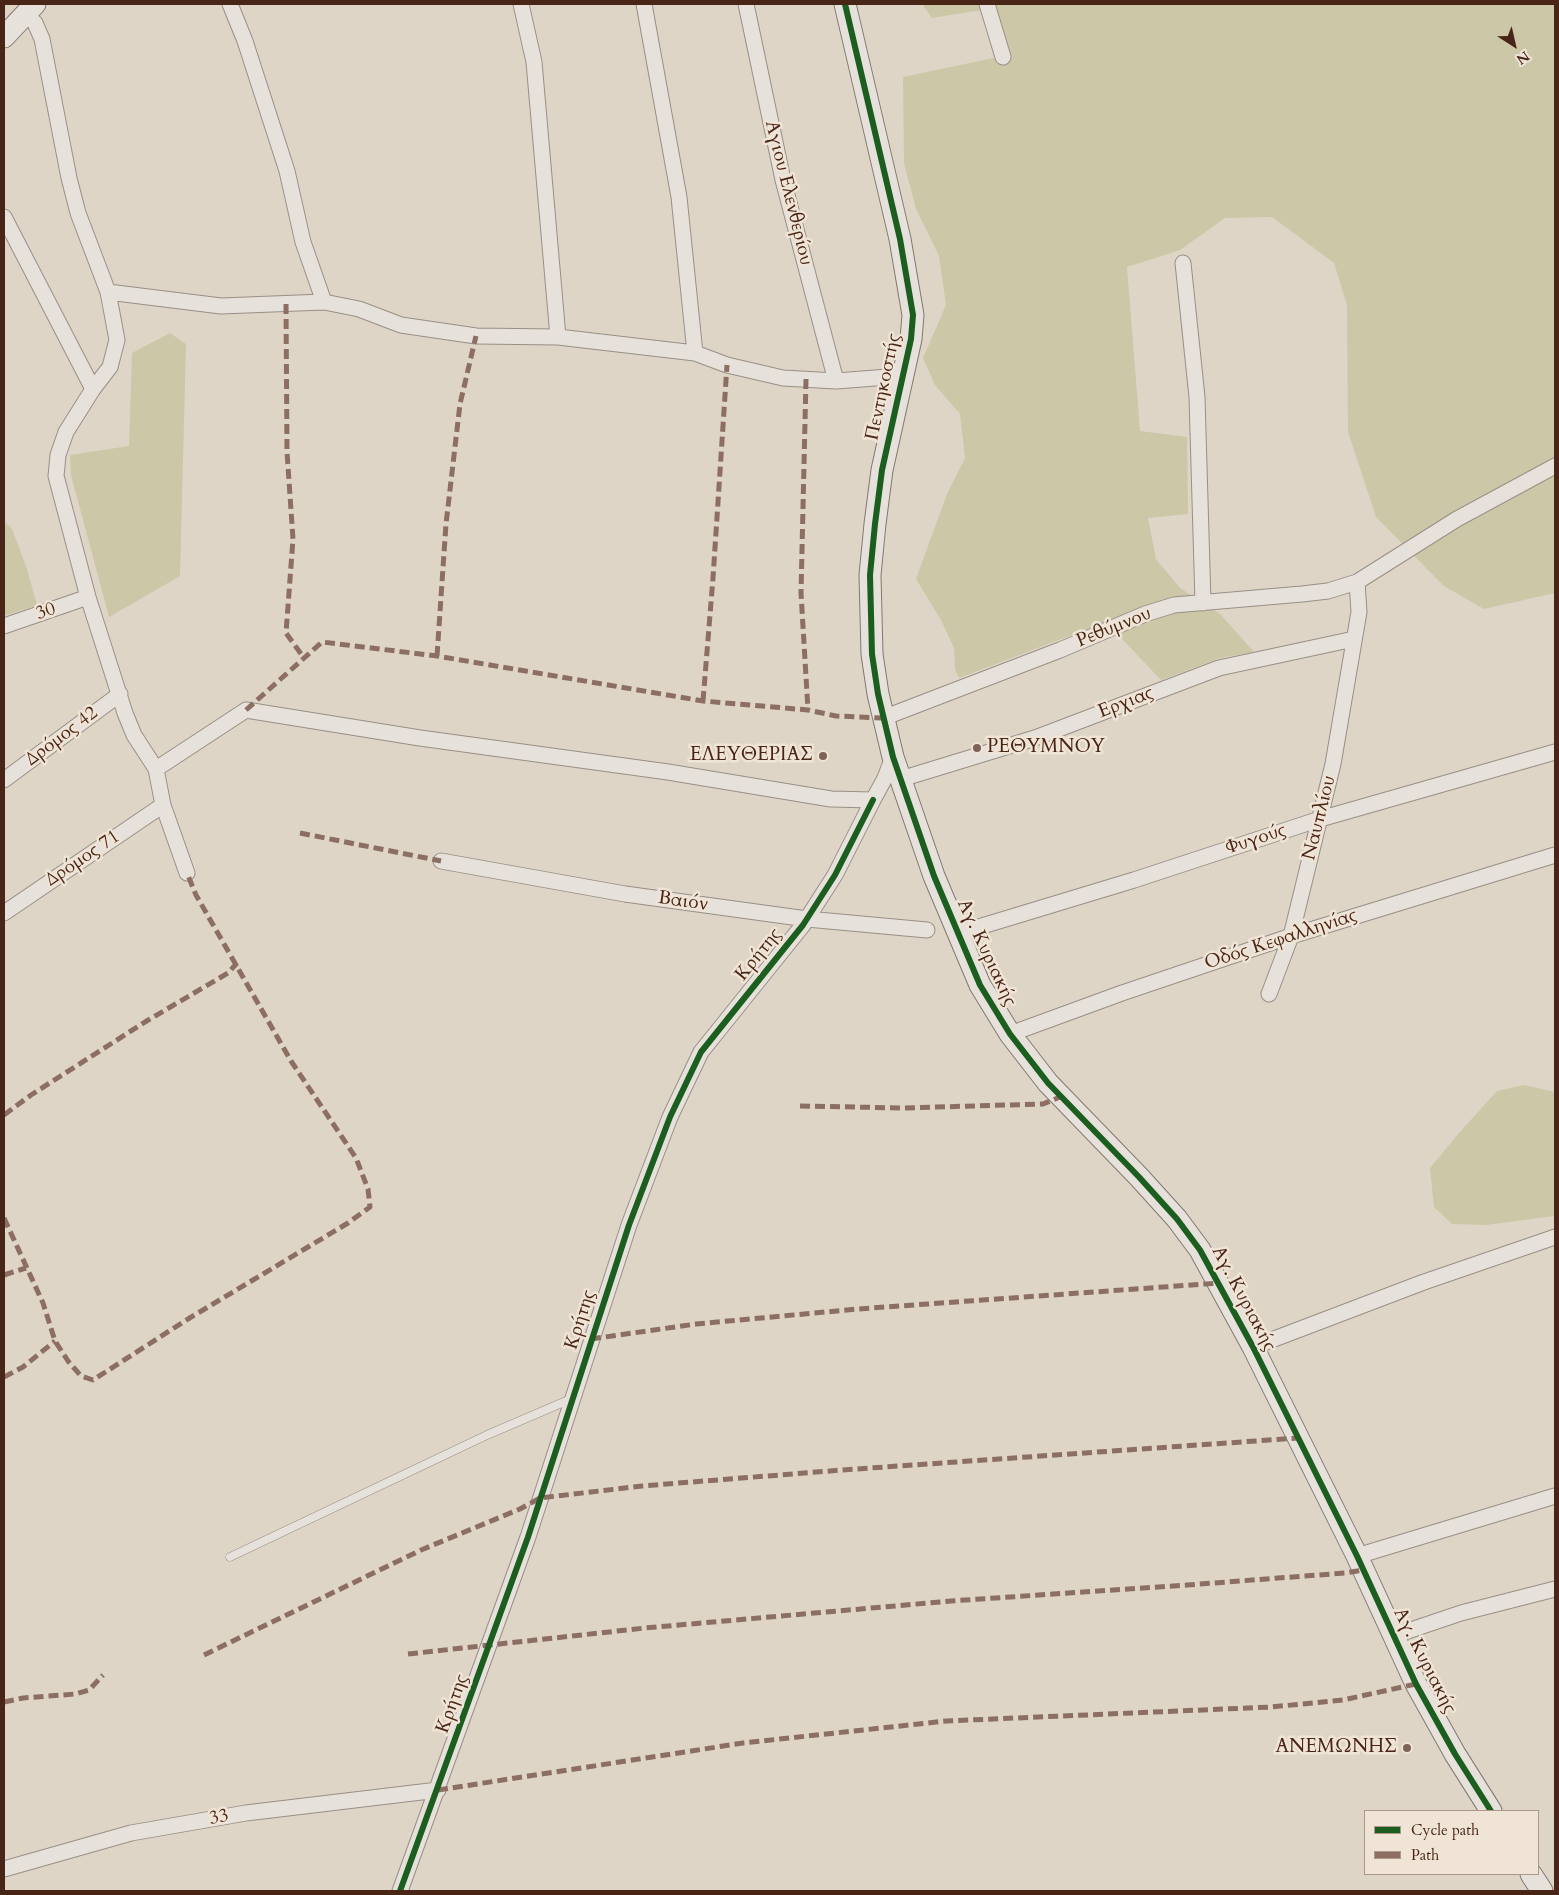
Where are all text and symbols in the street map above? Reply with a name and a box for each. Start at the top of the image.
north arrow [1489,20,1539,70]
text: N [1512,46,1533,69]
street label: Αγιου Ελενθερίου [759,118,817,268]
street label: Πεντηκοστής [862,331,906,443]
street label: 30 [33,598,59,626]
street label: Ρεθύμνου [1073,603,1155,653]
street label: Ερχιας [1095,682,1157,724]
street label: Δρόμος 42 [21,702,103,772]
place label: ΡΕΘΥΜΝΟΥ [987,737,1105,759]
marker: ΡΕΘΥΜΝΟΥ [971,742,983,754]
place label: ΕΛΕΥΘΕΡΙΑΣ [690,745,813,767]
marker: ΕΛΕΥΘΕΡΙΑΣ [817,750,829,762]
street label: Ναυπλίου [1298,773,1342,863]
street label: Φυγούς [1223,820,1289,860]
street label: Δρόμος 71 [41,826,125,892]
street label: Βαιόν [657,887,709,917]
street label: Αγ. Κυριακής [951,896,1021,1010]
street label: Οδός Κεφαλληνίας [1202,905,1360,975]
street label: Κρήτης [731,924,787,986]
street label: Αγ. Κυριακής [1206,1243,1280,1355]
street label: Κρήτης [561,1287,601,1353]
street label: Αγ. Κυριακής [1388,1604,1460,1718]
street label: Κρήτης [432,1671,474,1737]
place label: ΑΝΕΜΩΝΗΣ [1275,1737,1397,1759]
marker: ΑΝΕΜΩΝΗΣ [1401,1742,1413,1754]
street label: 33 [207,1805,231,1831]
legend [1364,1810,1539,1875]
text: Cycle path [1411,1820,1479,1840]
text: Path [1411,1845,1439,1865]

